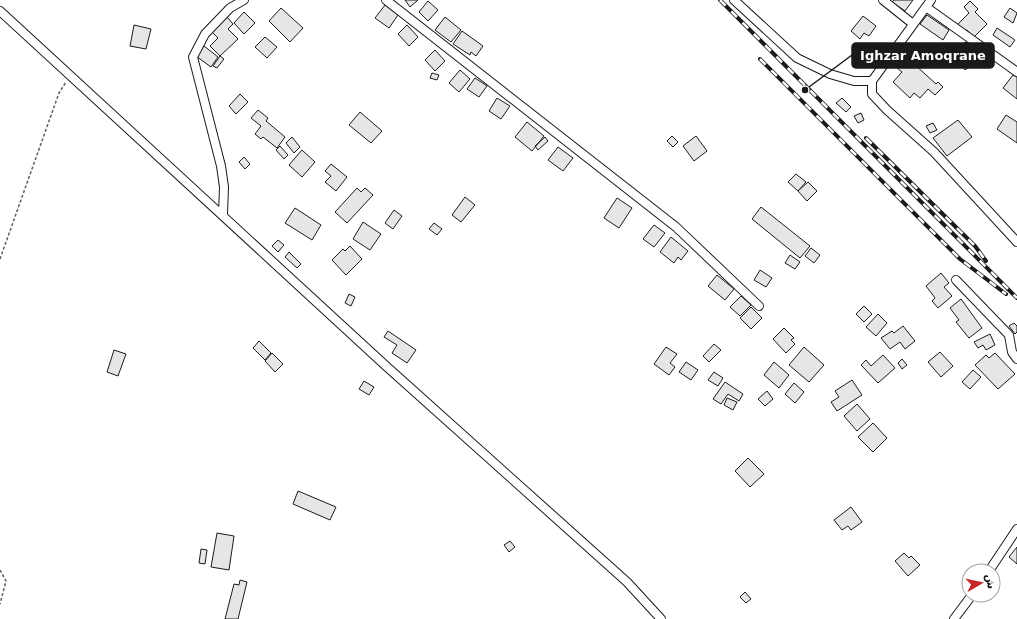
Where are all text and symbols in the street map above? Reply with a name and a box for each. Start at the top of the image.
callout: Ighzar Amoqrane [852,43,994,68]
text: Ighzar Amoqrane [860,48,986,63]
north arrow [961,563,1001,603]
text: ش [983,573,998,590]

